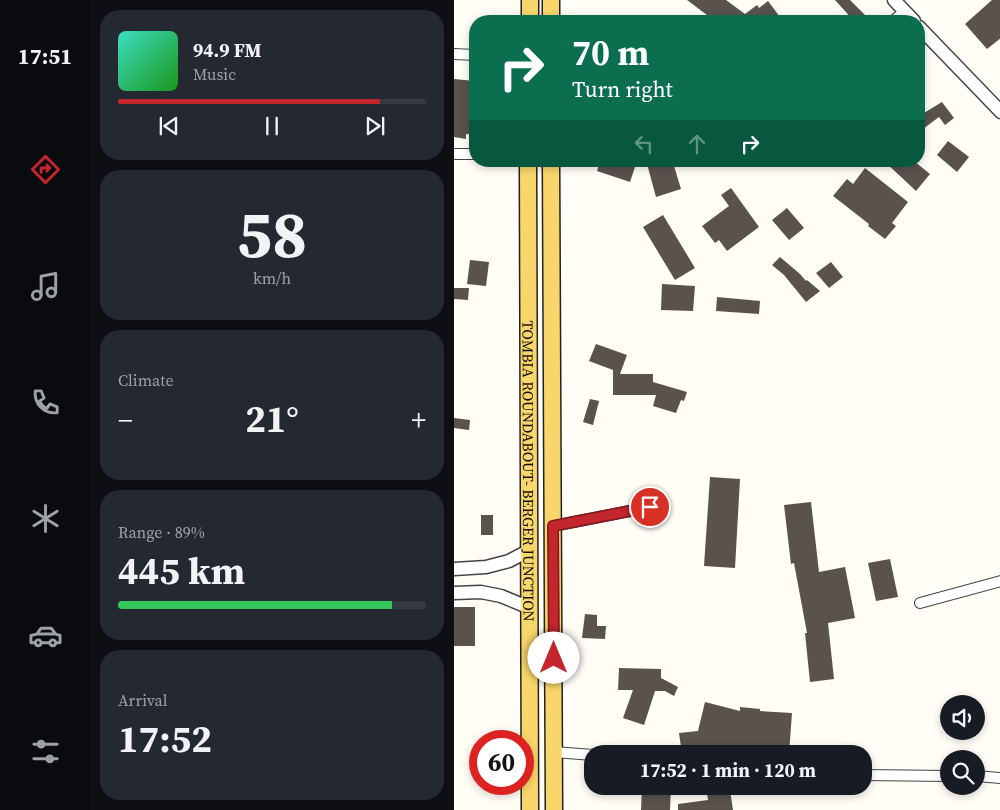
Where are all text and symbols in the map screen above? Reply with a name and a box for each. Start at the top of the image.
text: 70 m [572,29,649,77]
icon: right [489,35,554,100]
text: 94.9 FM [193,37,262,63]
text: 17:51 [18,41,72,71]
text: Music [193,63,236,85]
text: Turn right [572,74,673,104]
icon: previous [155,112,183,140]
icon: pause [258,112,286,140]
icon: next [361,112,389,140]
icon: left [630,130,658,158]
icon: ahead [683,130,711,158]
icon: right [736,130,764,158]
icon: directions [28,152,63,187]
text: 58 [237,190,307,279]
text: km/h [253,267,291,289]
icon: music [28,269,63,304]
street label: TOMBIA ROUNDABOUT- BERGER JUNCTION [518,320,540,622]
text: Climate [118,369,174,391]
icon: phone [28,385,63,420]
text: 21° [245,393,299,445]
text: − [118,401,133,439]
text: + [411,401,426,439]
pin [629,486,671,528]
icon: arrive [636,493,664,521]
icon: climate [28,501,63,536]
text: Range · 89% [118,521,205,543]
text: 445 km [118,545,245,597]
icon: car [28,618,63,653]
position arrow [527,631,579,683]
text: Arrival [118,689,167,711]
map controls [940,695,985,795]
button: sound [940,695,985,740]
text: 17:52 [118,713,212,765]
speed limit sign: 60 [469,730,534,795]
icon: filters [28,734,63,769]
button: search [940,750,985,795]
text: 17:52 · 1 min · 120 m [640,757,816,783]

